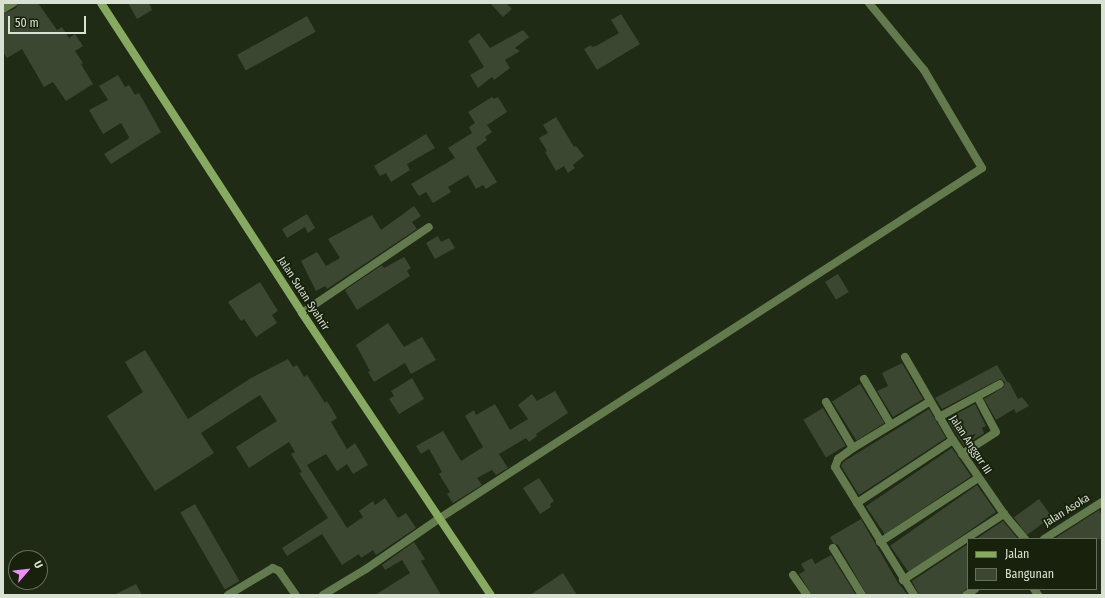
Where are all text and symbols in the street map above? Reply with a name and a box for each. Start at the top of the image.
scale bar [10,8,88,34]
text: 50 m [15,16,39,30]
street label: Jalan Sutan Syahrir [274,255,332,333]
street label: Jalan Anggur III [946,413,994,477]
street label: Jalan Asoka [1042,492,1092,530]
legend [967,538,1097,590]
text: Jalan [1005,547,1029,561]
north arrow [8,550,48,590]
text: U [31,559,45,571]
text: Bangunan [1005,567,1054,581]

